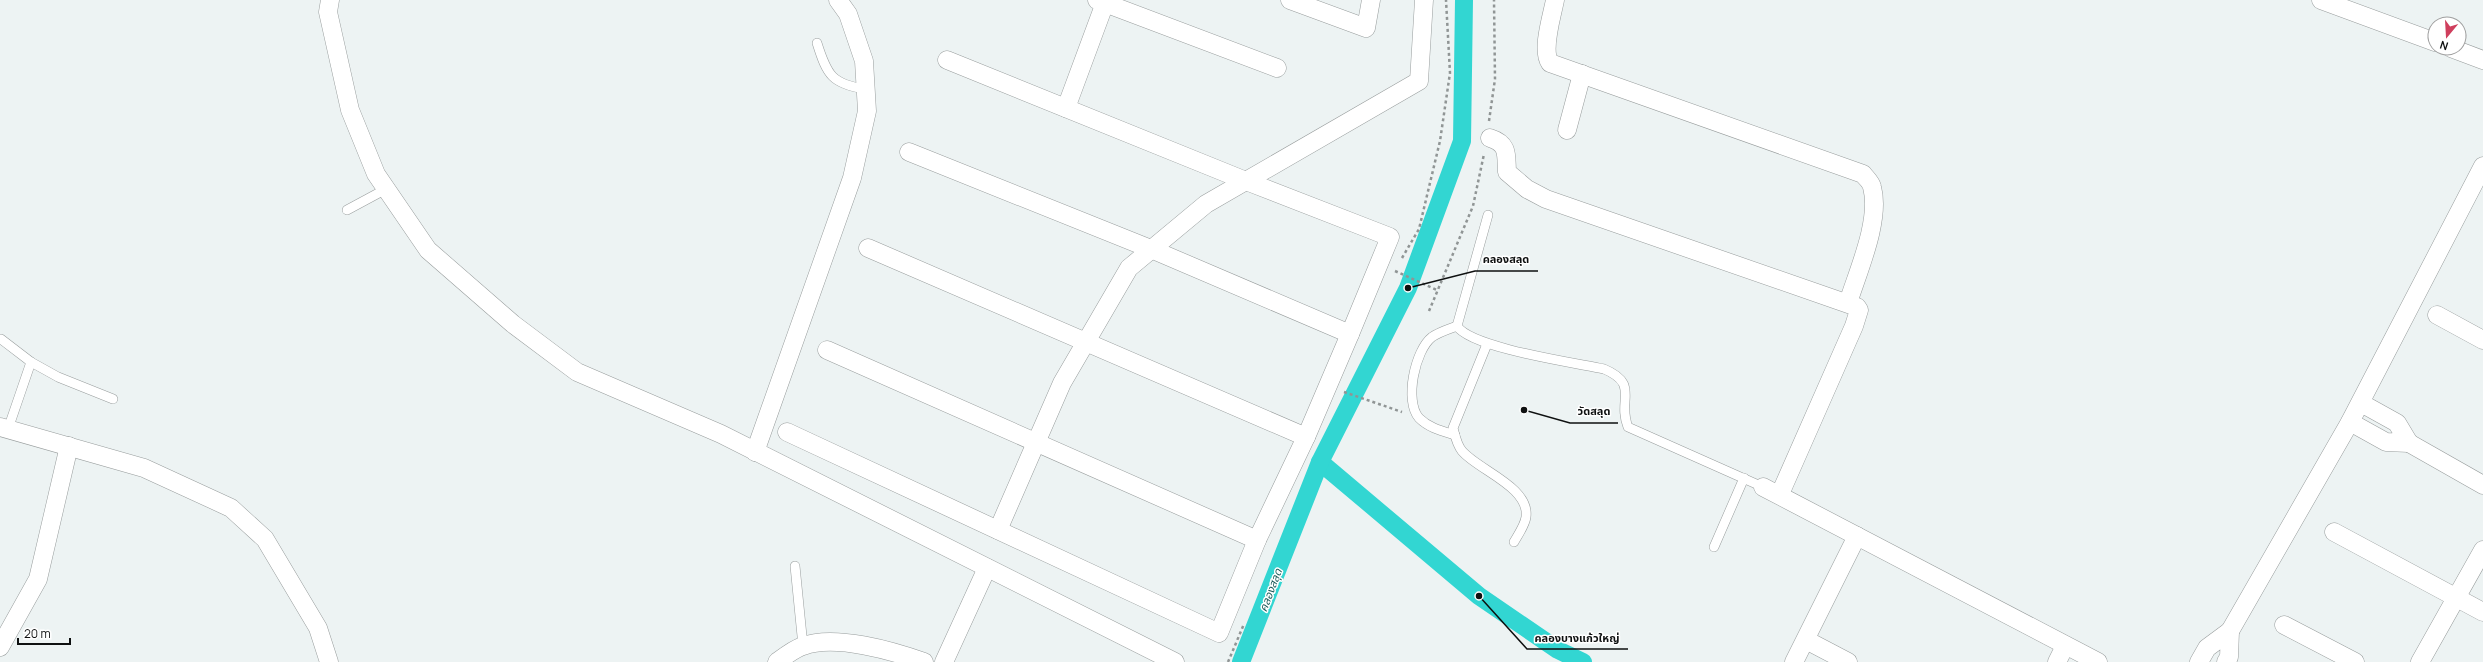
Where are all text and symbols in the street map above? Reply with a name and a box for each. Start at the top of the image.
north arrow [2427,16,2467,56]
text: N [2438,38,2450,54]
callout: คลองสลุด [1475,248,1538,271]
text: คลองสลุด [1483,251,1529,266]
callout: วัดสลุด [1570,400,1618,423]
text: วัดสลุด [1578,403,1610,418]
water label: คลองสลุด [1255,565,1285,614]
scale bar [18,620,70,646]
text: 20 m [24,625,51,642]
callout: คลองบางแก้วใหญ่ [1527,626,1628,649]
text: คลองบางแก้วใหญ่ [1535,630,1620,645]

